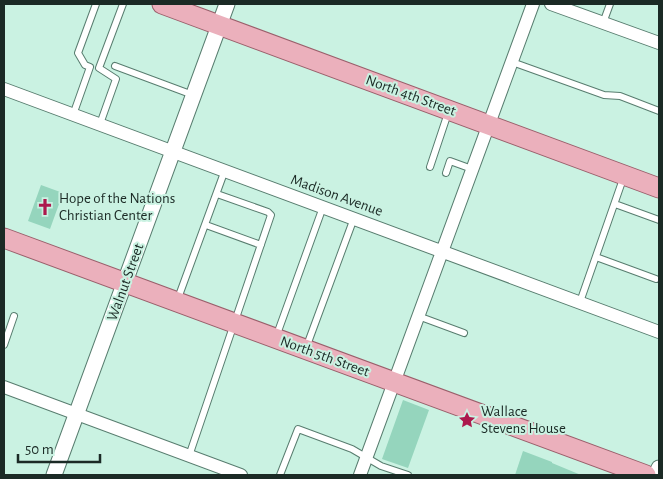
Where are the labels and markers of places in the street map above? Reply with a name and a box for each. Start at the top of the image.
place label: Hope of the Nations Christian Center [59,191,175,223]
church icon: Hope of the Nations Christian Center [35,197,55,217]
place label: Wallace Stevens House [481,404,566,436]
place icon: Wallace Stevens House [457,410,477,430]

